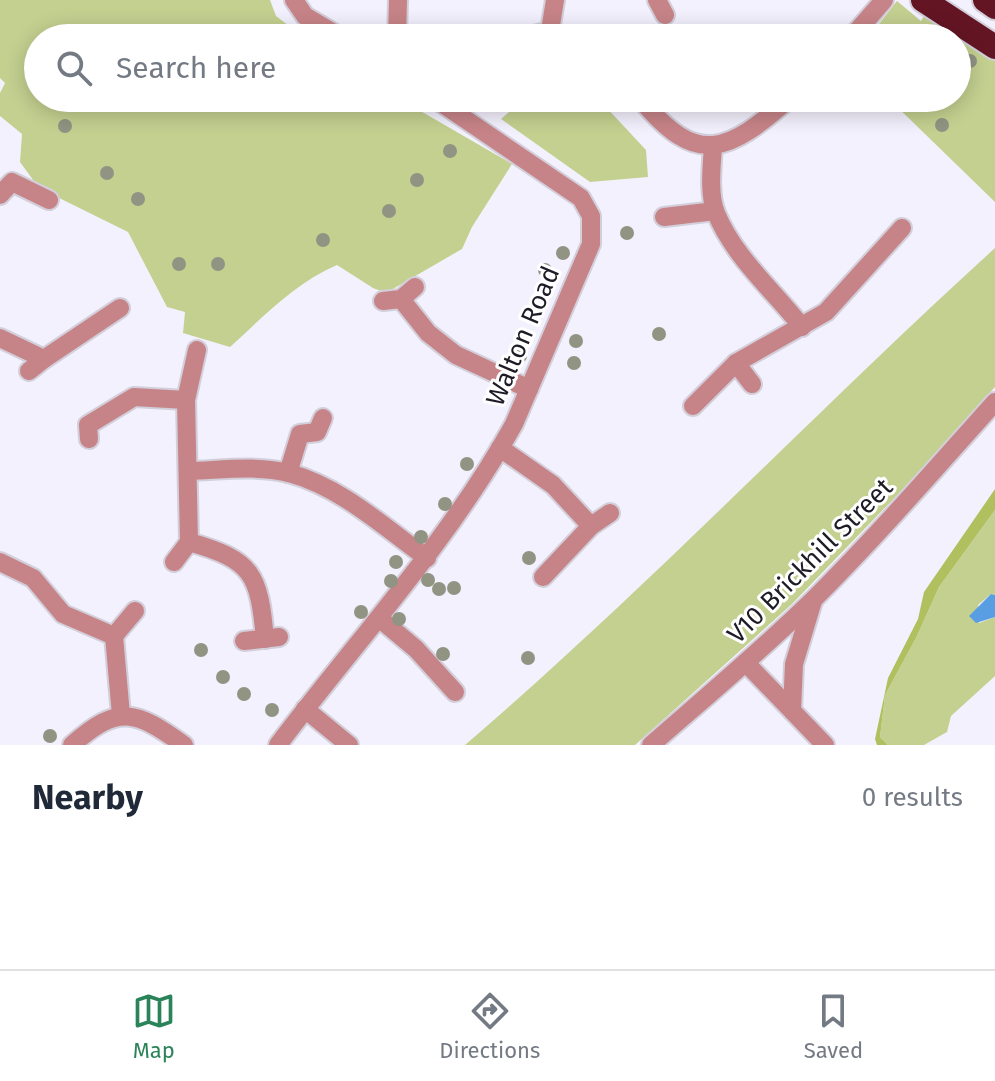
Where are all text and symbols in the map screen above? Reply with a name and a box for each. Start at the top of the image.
search box [24,24,971,112]
icon: search [52,46,96,90]
text: Search here [116,50,276,86]
street label: Walton Road [480,262,566,410]
street label: V10 Brickhill Street [721,472,899,650]
text: Nearby [32,777,143,818]
text: 0 results [862,782,963,813]
tab: Map [132,989,176,1064]
tab: Directions [439,989,540,1064]
tab: Saved [804,989,863,1064]

